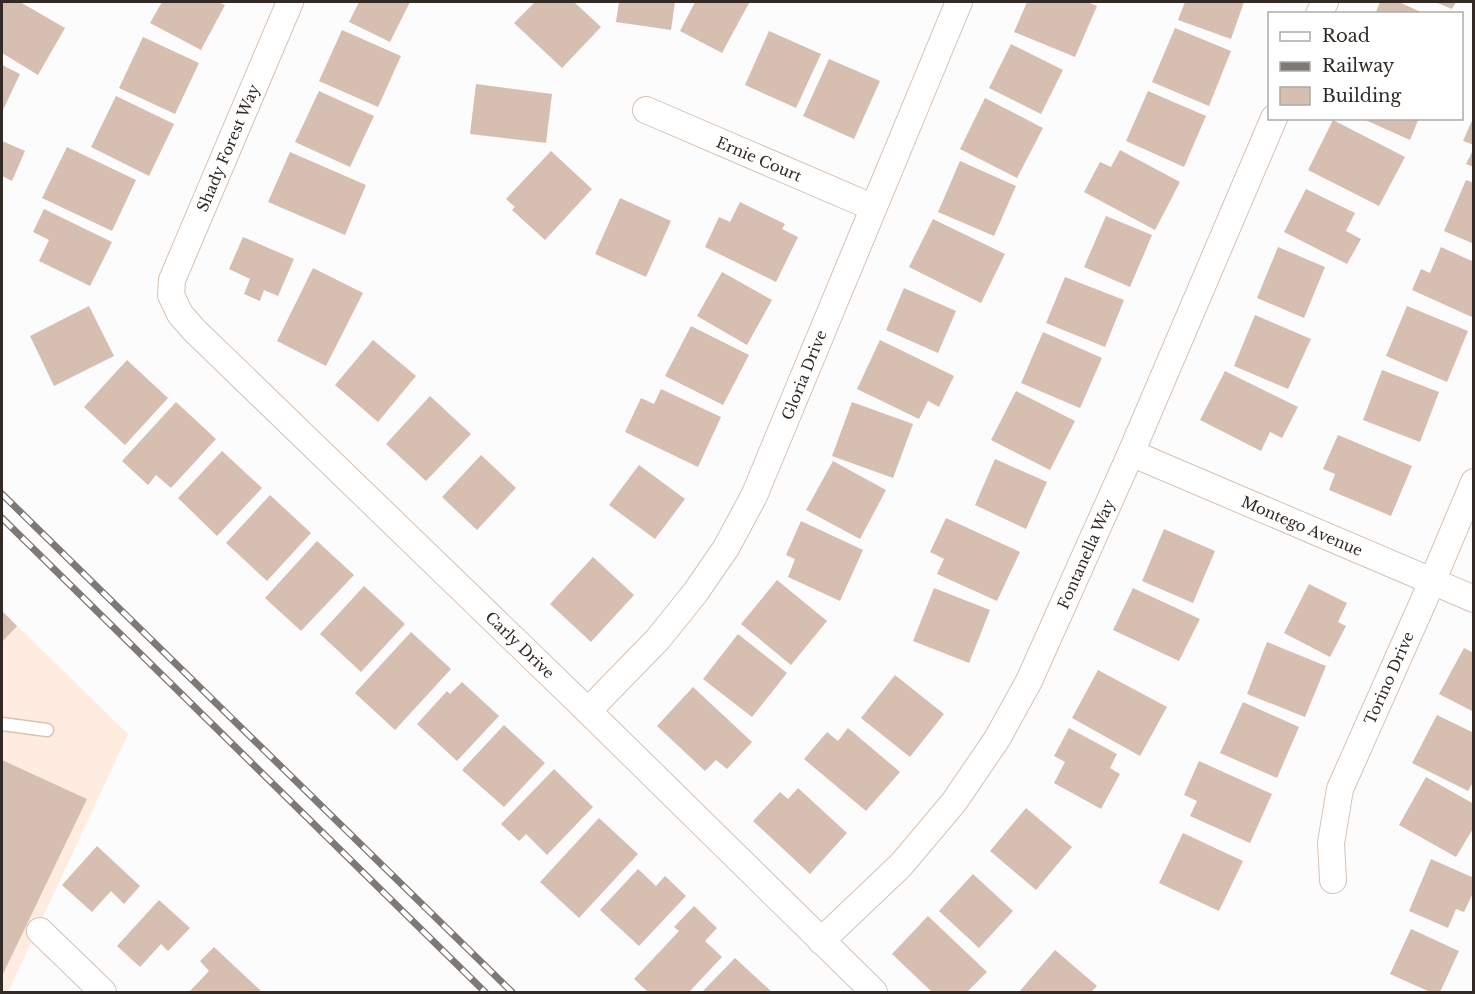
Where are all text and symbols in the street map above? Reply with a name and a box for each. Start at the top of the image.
legend [1268,12,1463,120]
text: Road [1322,25,1370,47]
text: Railway [1322,55,1395,77]
street label: Shady Forest Way [193,81,264,215]
text: Building [1322,85,1401,107]
street label: Ernie Court [713,132,805,186]
street label: Gloria Drive [777,327,831,423]
street label: Montego Avenue [1238,492,1366,560]
street label: Fontanella Way [1053,496,1119,612]
street label: Carly Drive [482,607,558,683]
street label: Torino Drive [1360,629,1418,727]

